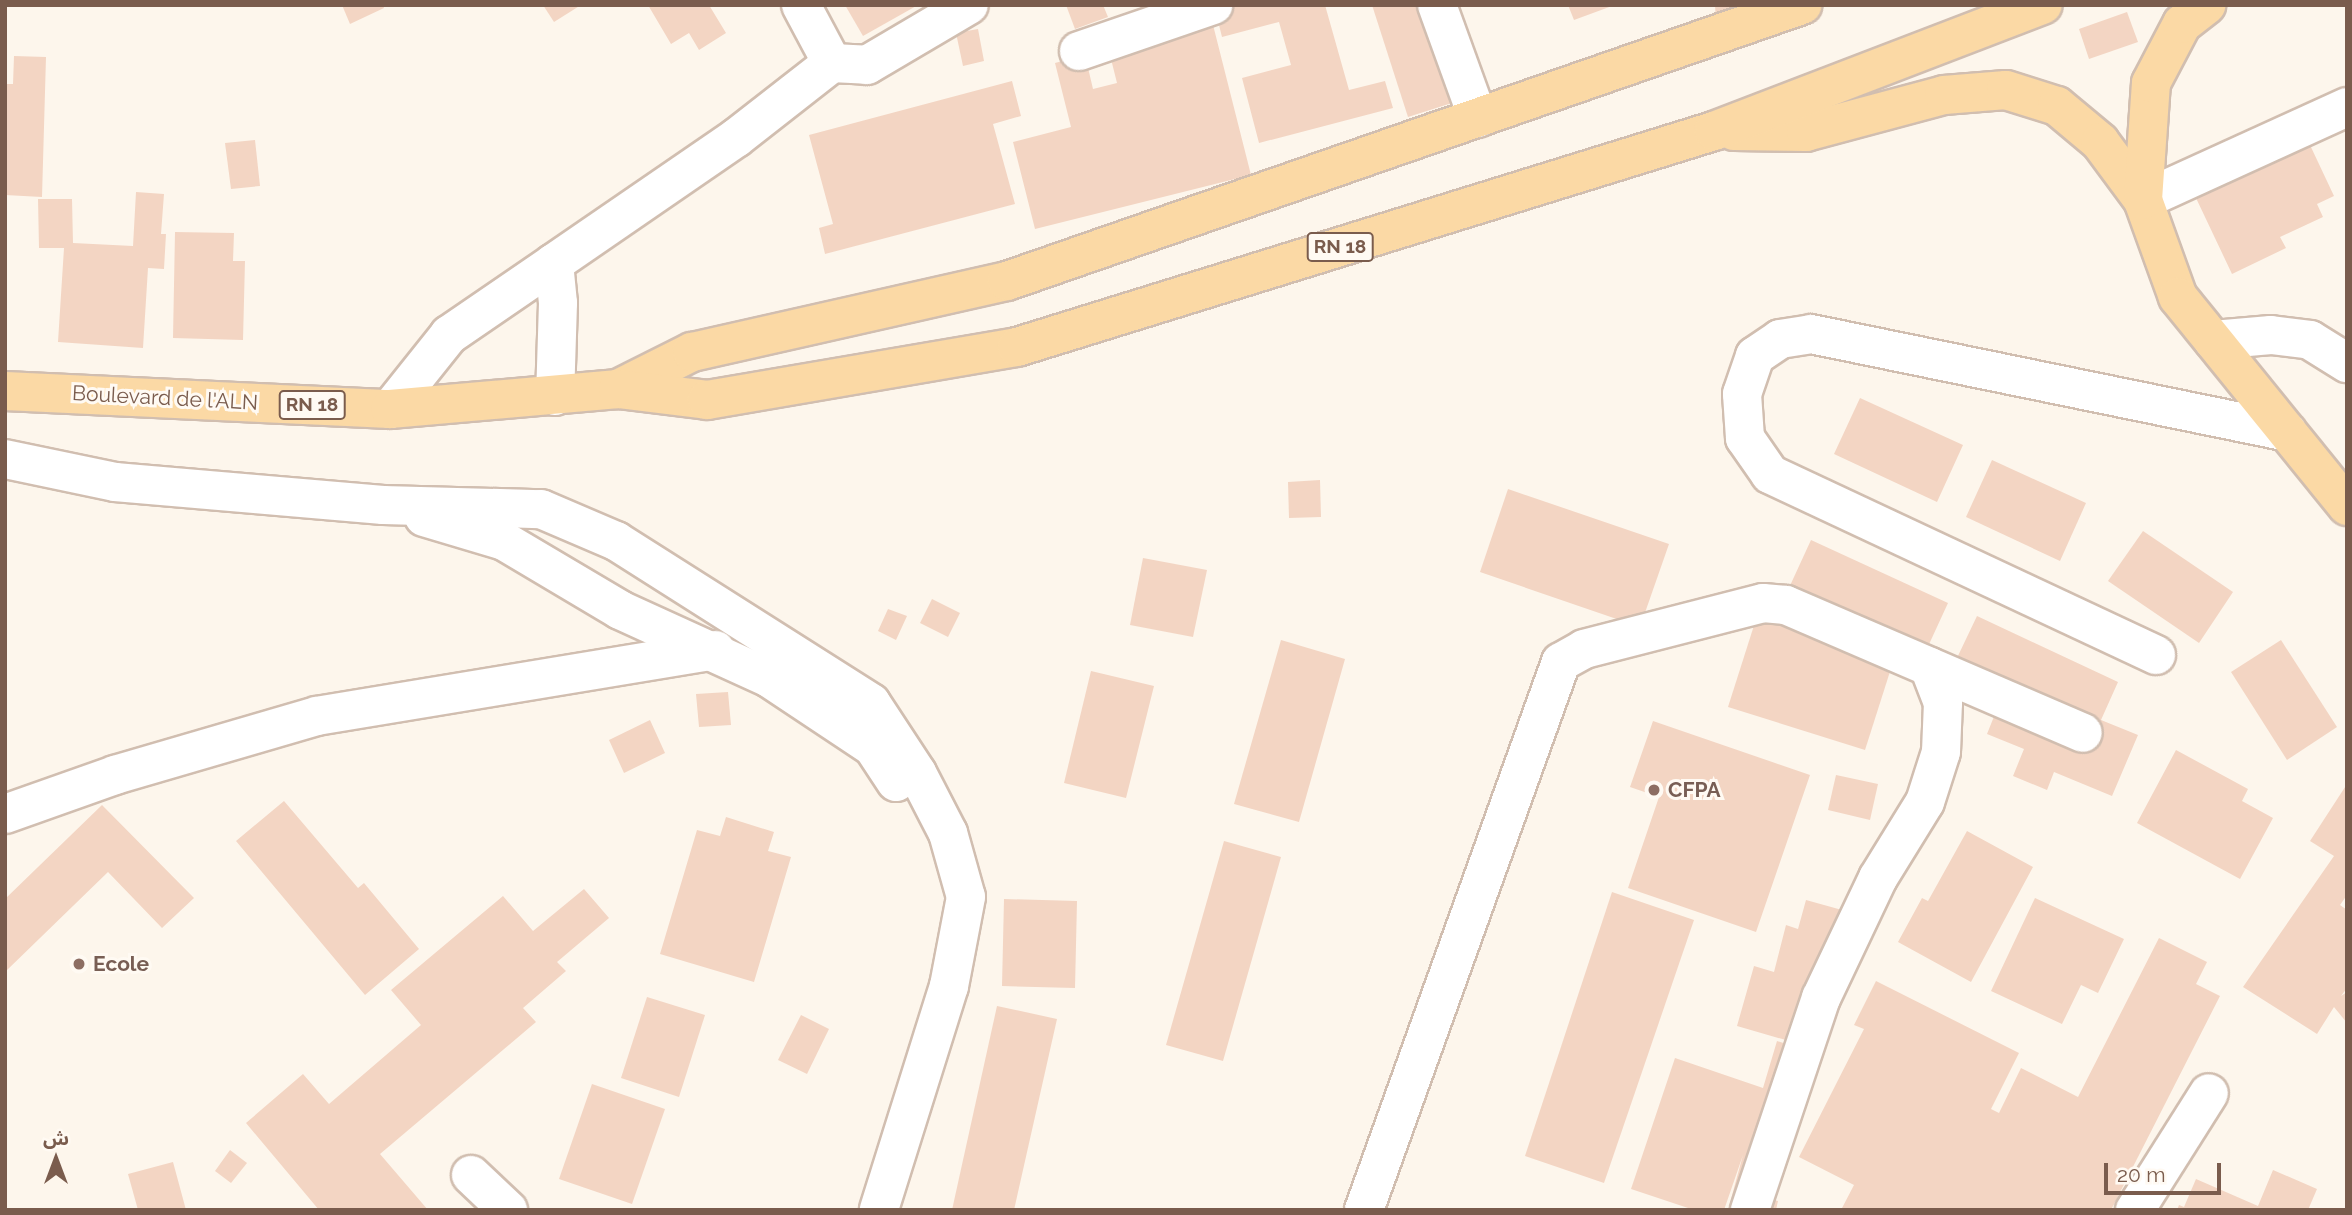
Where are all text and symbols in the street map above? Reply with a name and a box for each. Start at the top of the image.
road number: RN 18 [1305,232,1375,262]
street label: Boulevard de l'ALN [71,381,259,415]
road number: RN 18 [277,390,347,420]
place label: CFPA [1668,777,1721,803]
marker: CFPA [1646,782,1662,798]
place label: Ecole [93,951,149,977]
marker: Ecole [71,956,87,972]
north arrow [21,1124,91,1194]
text: ش [43,1127,69,1149]
scale bar [2107,1148,2224,1192]
text: 20 m [2117,1162,2165,1187]

